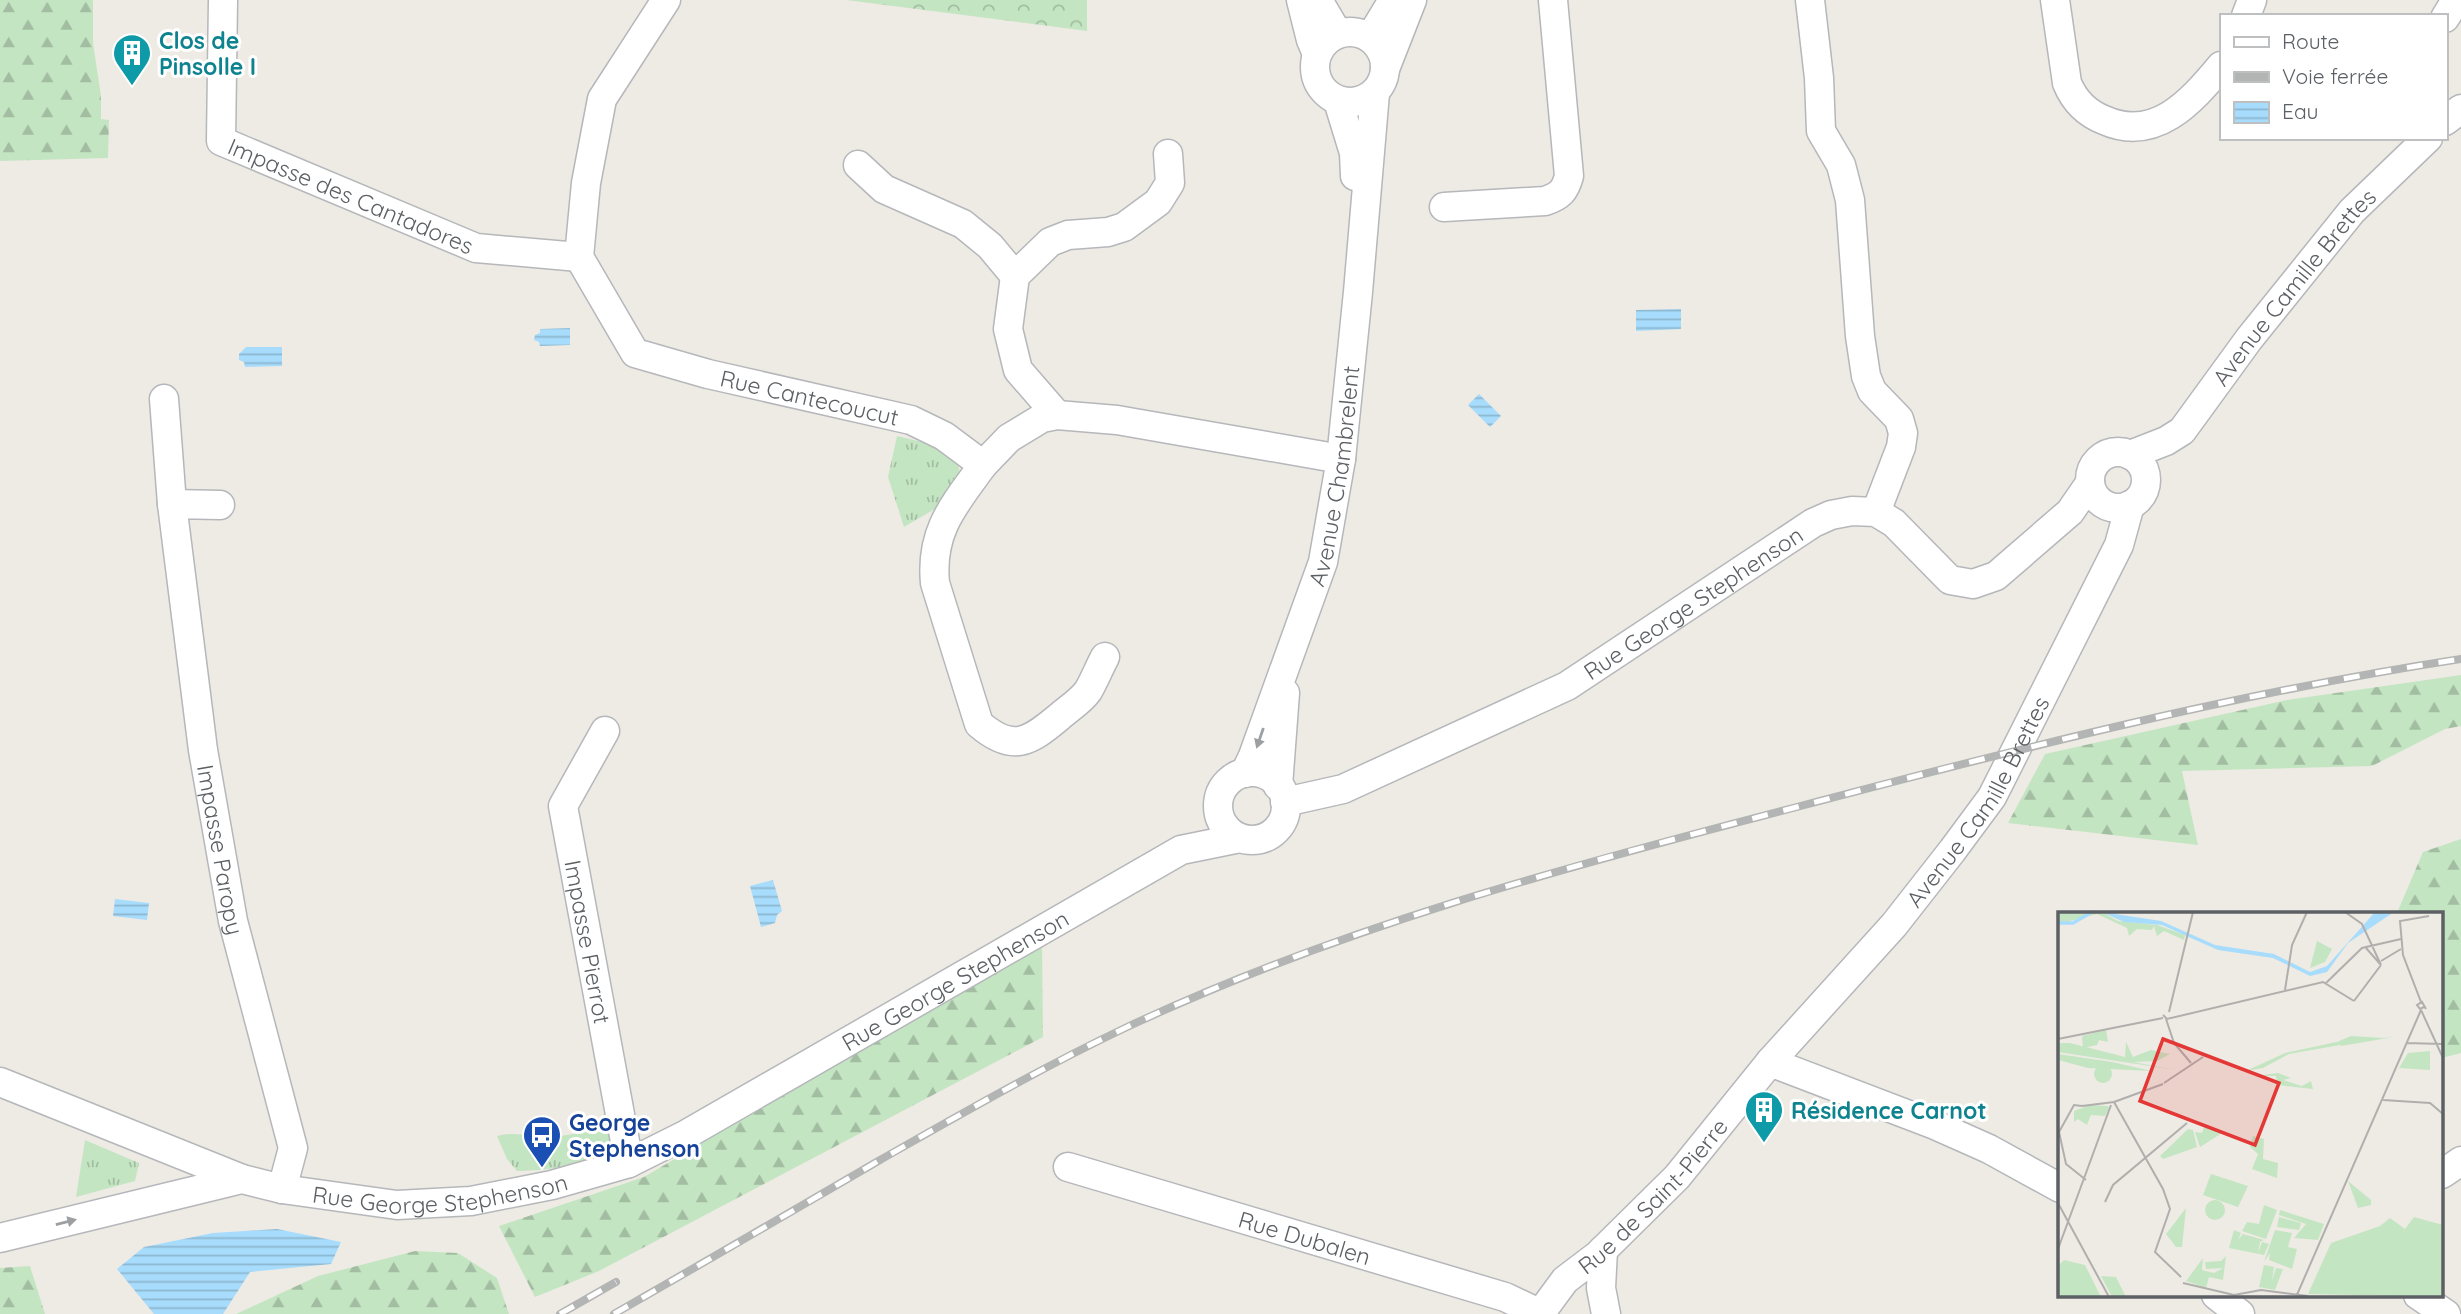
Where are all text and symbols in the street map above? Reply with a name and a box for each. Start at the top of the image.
legend [2220,14,2447,140]
place label: Clos de Pinsolle I [159,26,256,81]
text: Route [2282,28,2339,54]
building icon: Clos de Pinsolle I [111,32,153,87]
text: Voie ferrée [2282,63,2388,89]
text: Eau [2282,98,2318,124]
street label: Impasse des Cantadores [224,131,478,260]
street label: Avenue Camille Brettes [2206,182,2382,391]
street label: Rue Cantecoucut [718,363,902,431]
street label: Avenue Chambrelent [1301,364,1365,590]
street label: Rue George Stephenson [1578,519,1808,686]
street label: Avenue Camille Brettes [1899,691,2055,913]
one-way arrow [1254,727,1265,748]
street label: Impasse Paropy [191,762,250,938]
street label: Impasse Pierrot [559,857,617,1026]
street label: Rue George Stephenson [836,903,1074,1057]
inset map [2058,912,2444,1296]
building icon: Résidence Carnot [1743,1089,1785,1144]
place label: Résidence Carnot [1791,1096,1987,1125]
place label: George Stephenson [569,1108,700,1163]
street label: Rue de Saint-Pierre [1572,1112,1733,1280]
bus stop icon: George Stephenson [521,1114,563,1169]
street label: Rue George Stephenson [311,1167,571,1220]
street label: Rue Dubalen [1235,1204,1374,1271]
one-way arrow [55,1216,77,1227]

